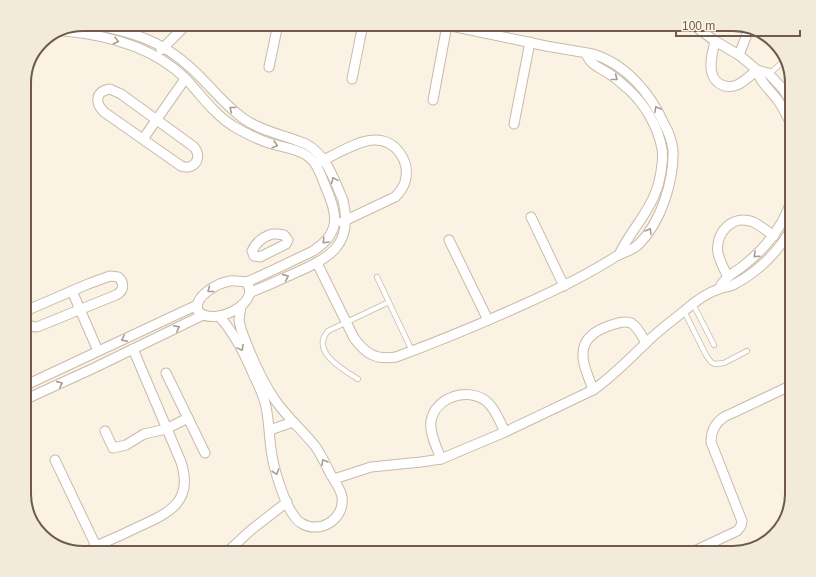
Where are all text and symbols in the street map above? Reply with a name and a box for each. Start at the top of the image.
scale bar [676,12,800,38]
text: 100 m [682,19,715,33]
one-way arrow [112,36,119,45]
one-way arrow [610,73,617,80]
one-way arrow [655,106,662,113]
one-way arrow [229,107,236,114]
one-way arrow [272,140,278,148]
one-way arrow [331,177,339,185]
one-way arrow [644,228,651,235]
one-way arrow [322,236,330,244]
one-way arrow [753,250,761,257]
one-way arrow [282,274,290,282]
one-way arrow [207,286,214,293]
one-way arrow [173,325,180,333]
one-way arrow [120,334,128,342]
one-way arrow [236,344,244,351]
one-way arrow [55,381,63,389]
one-way arrow [321,458,328,466]
one-way arrow [271,468,280,475]

